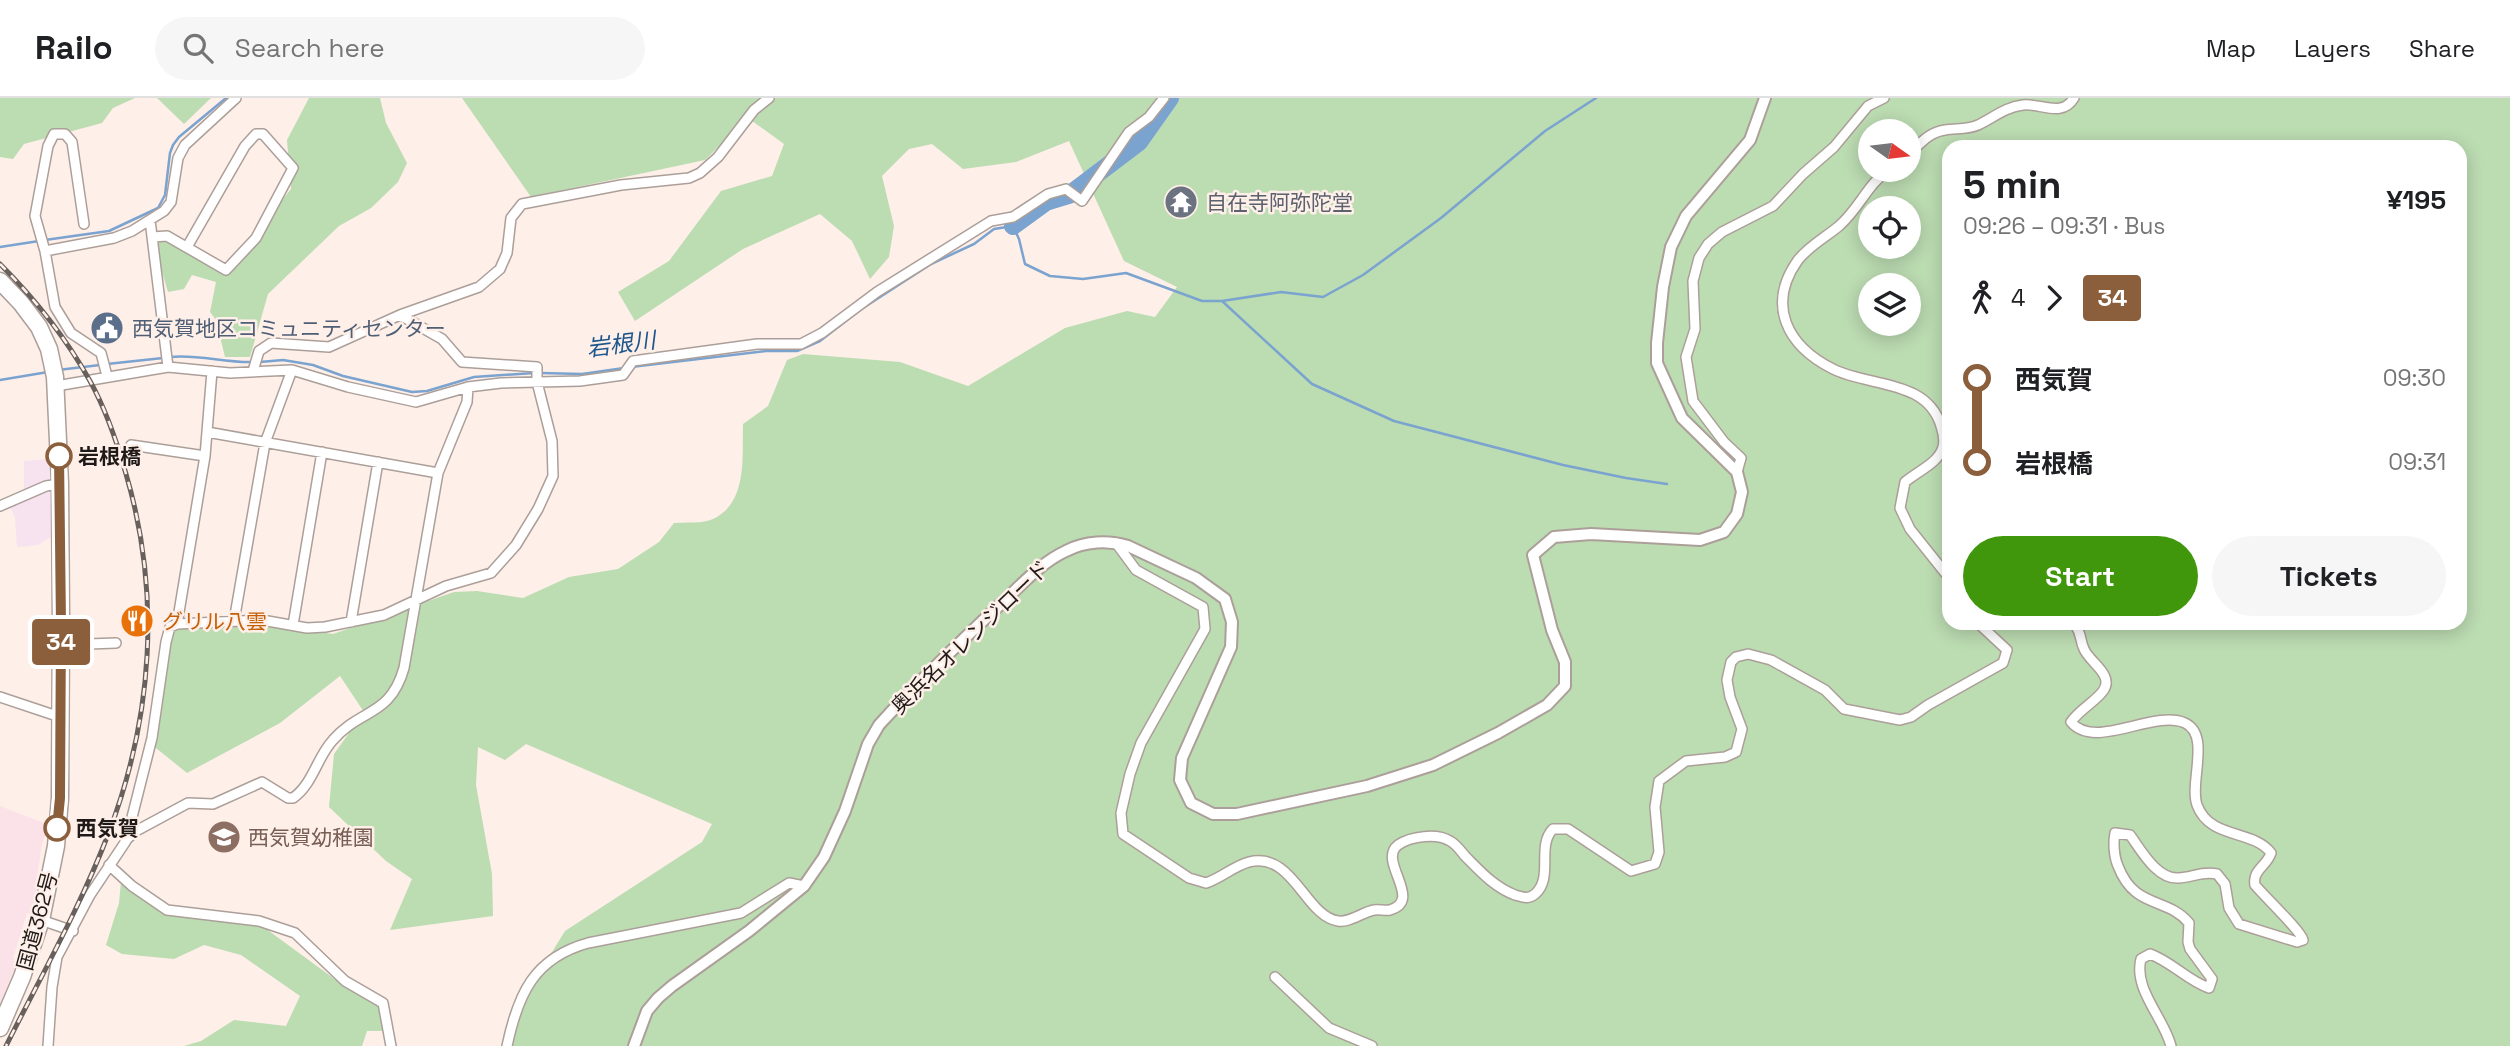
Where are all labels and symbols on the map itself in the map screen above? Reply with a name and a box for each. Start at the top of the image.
north arrow [1858,119,1922,182]
temple icon: 自在寺阿弥陀堂 [1162,183,1200,221]
place label: 自在寺阿弥陀堂 [1206,189,1353,216]
public building icon: 西気賀地区コミュニティセンター [88,309,126,347]
place label: 西気賀地区コミュニティセンター [132,315,446,342]
water label: 岩根川 [585,325,660,363]
marker: 岩根橋 [46,443,72,469]
place label: 岩根橋 [78,443,141,470]
street label: 奥浜名オレンジロード [885,554,1055,720]
restaurant icon: グリル八雲 [118,602,156,640]
place label: グリル八雲 [162,608,267,635]
line badge: 34 [29,619,92,665]
marker: 西気賀 [44,815,70,841]
place label: 西気賀 [76,815,139,842]
school or university icon: 西気賀幼稚園 [205,818,243,856]
place label: 西気賀幼稚園 [248,824,374,851]
street label: 国道362号 [11,869,63,973]

